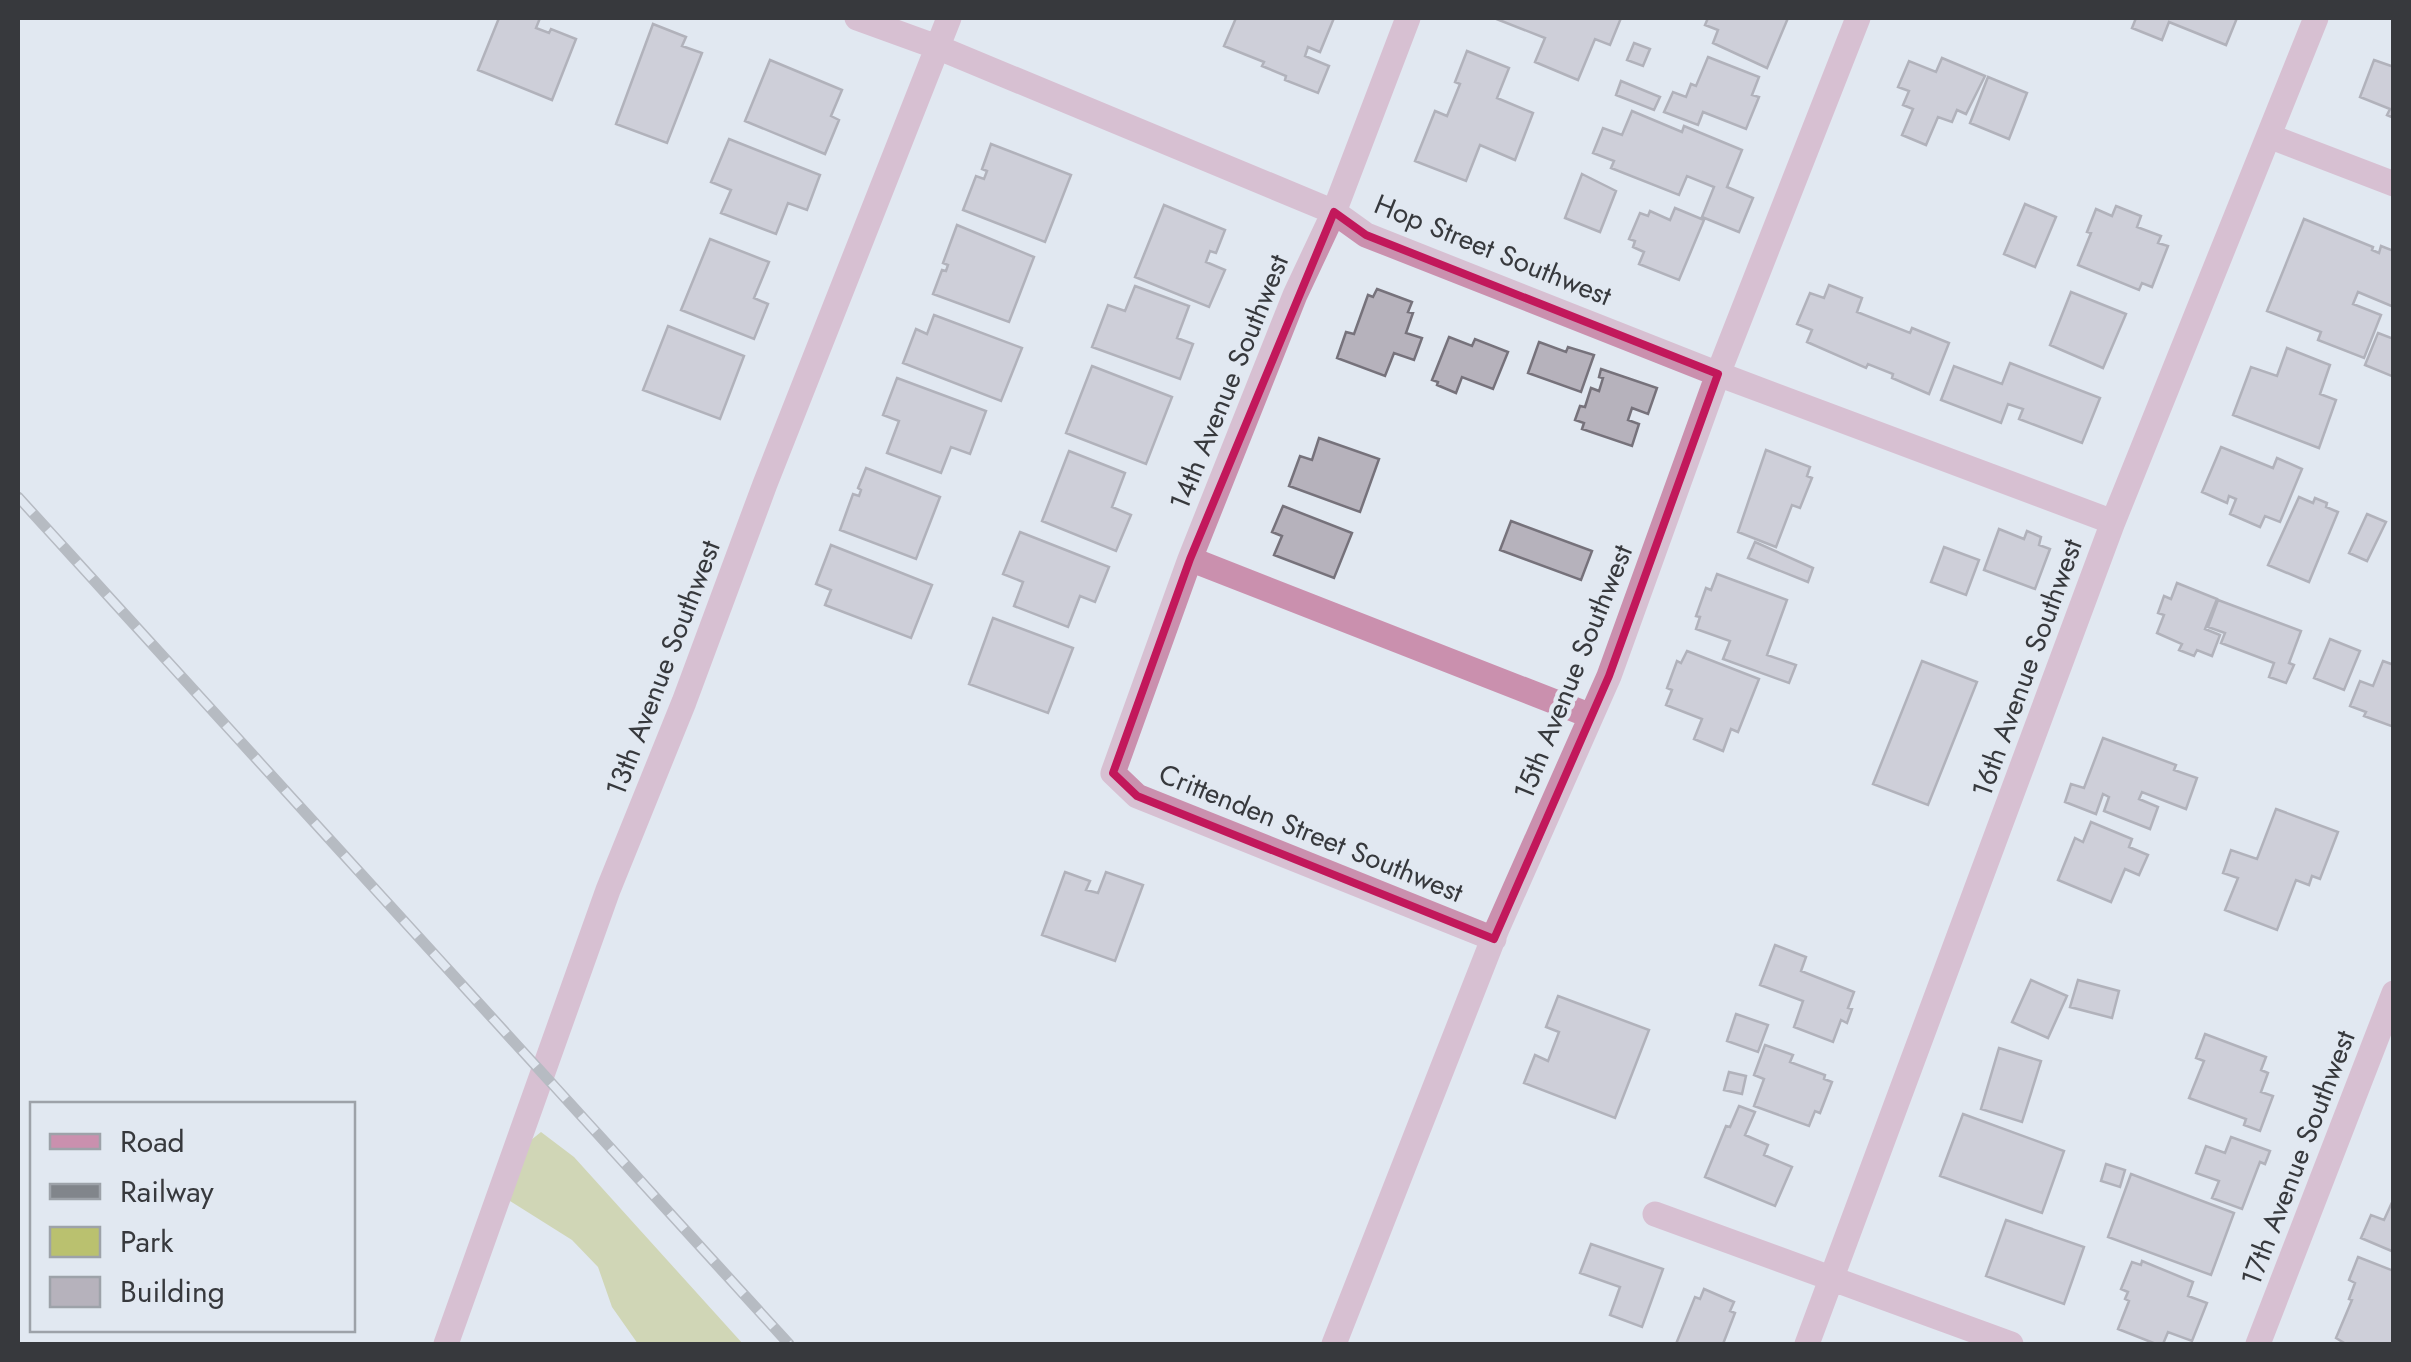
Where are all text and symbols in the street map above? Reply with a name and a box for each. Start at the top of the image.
street label: Hop Street Southwest [1368,184,1618,316]
street label: 14th Avenue Southwest [1159,248,1299,516]
street label: 16th Avenue Southwest [1961,533,2093,803]
street label: 13th Avenue Southwest [595,534,731,802]
street label: 15th Avenue Southwest [1503,538,1643,806]
street label: Crittenden Street Southwest [1153,753,1470,913]
street label: 17th Avenue Southwest [2230,1024,2366,1292]
legend [30,1102,355,1332]
text: Road [120,1120,185,1163]
text: Railway [120,1170,215,1213]
text: Park [120,1220,174,1263]
text: Building [120,1270,225,1313]

